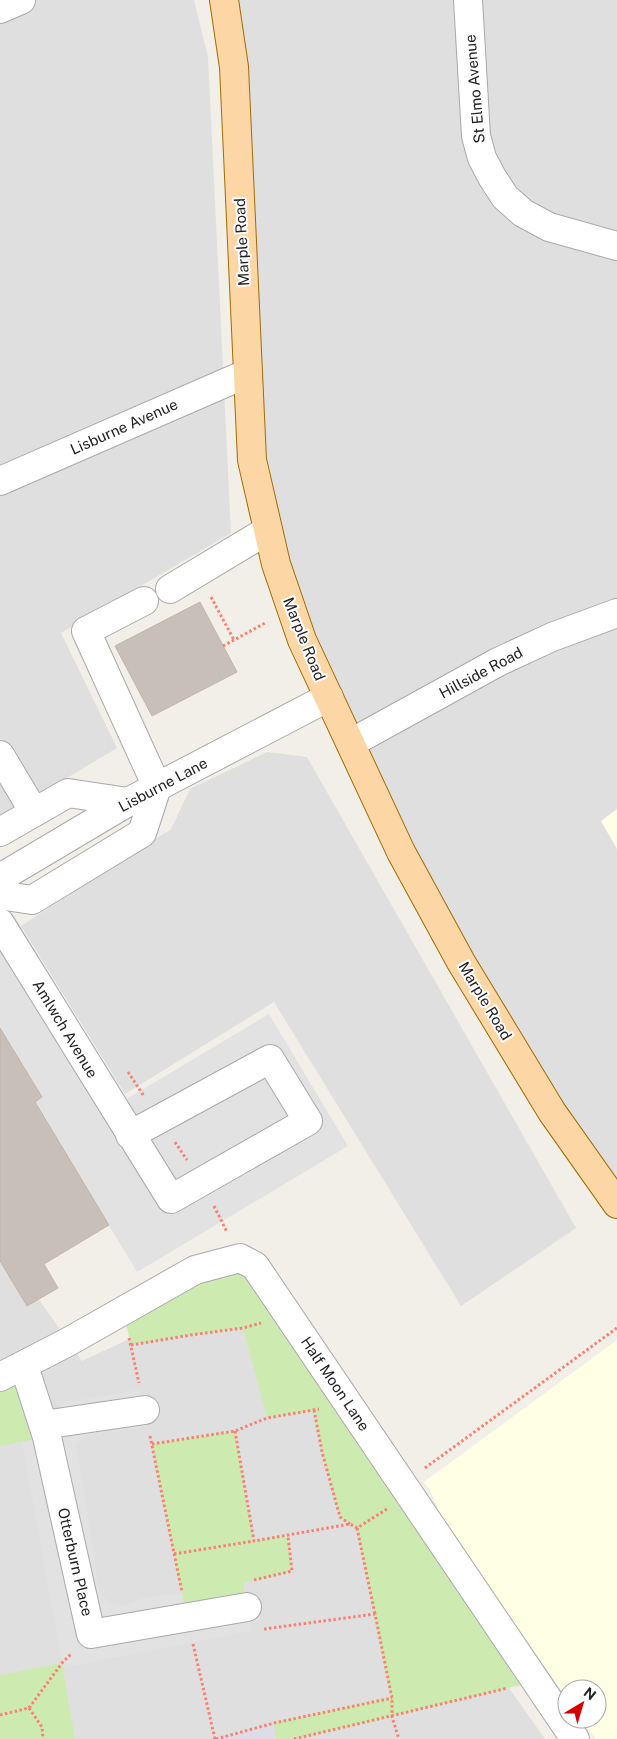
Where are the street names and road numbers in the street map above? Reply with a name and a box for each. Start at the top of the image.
street label: St Elmo Avenue [461,34,488,144]
street label: Marple Road [231,198,252,286]
street label: Lisburne Avenue [67,395,180,458]
street label: Marple Road [280,595,329,683]
street label: Hillside Road [436,644,525,702]
street label: Lisburne Lane [115,754,210,815]
street label: Marple Road [455,959,515,1043]
street label: Amlwch Avenue [29,977,101,1081]
street label: Half Moon Lane [298,1333,373,1434]
street label: Otterburn Place [55,1506,96,1618]

